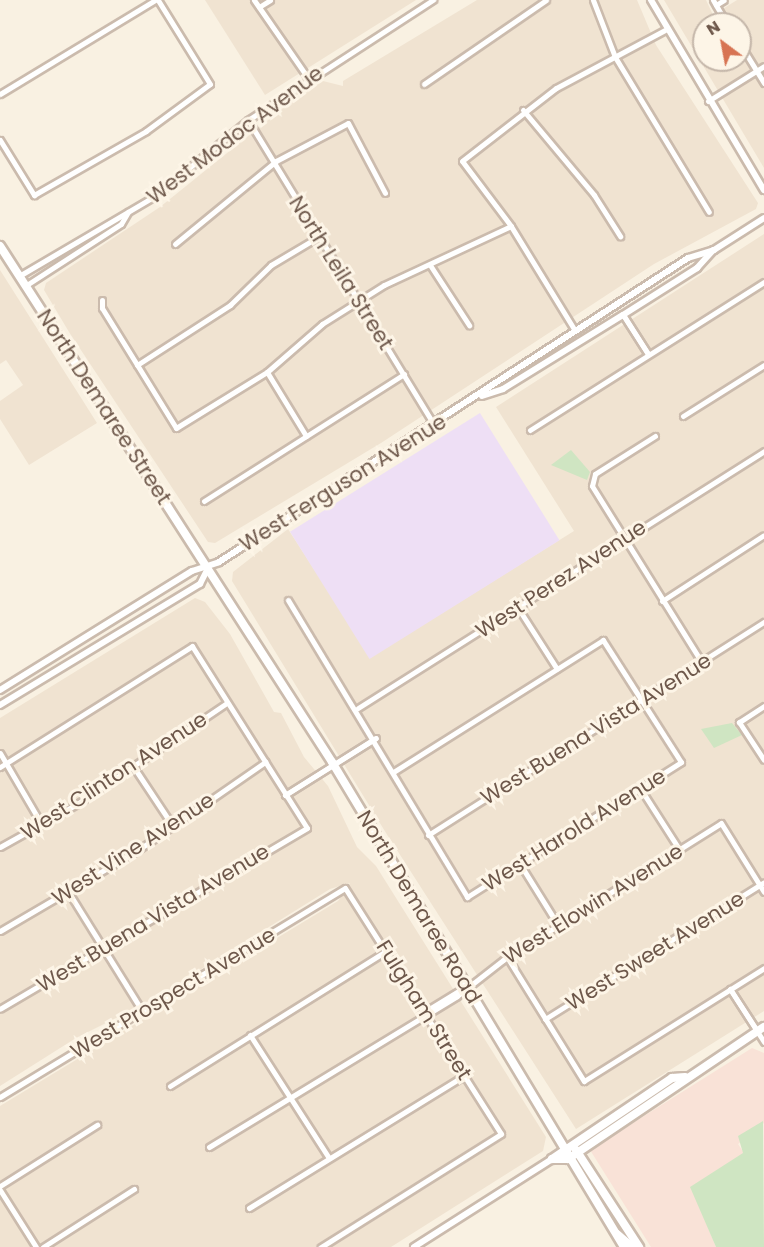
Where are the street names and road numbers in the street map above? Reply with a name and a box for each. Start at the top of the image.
street label: West Modoc Avenue [142,61,328,209]
street label: North Leila Street [284,192,398,354]
street label: North Demaree Street [32,305,176,509]
street label: West Ferguson Avenue [235,409,451,557]
street label: West Perez Avenue [471,515,651,643]
street label: West Buena Vista Avenue [476,648,716,810]
street label: West Clinton Avenue [16,706,212,846]
street label: West Harold Avenue [478,763,670,897]
street label: West Vine Avenue [47,787,219,911]
street label: North Demaree Road [351,806,487,1008]
street label: West Buena Vista Avenue [32,838,274,998]
street label: West Elowin Avenue [498,838,688,970]
street label: West Sweet Avenue [561,886,749,1016]
street label: West Prospect Avenue [66,922,280,1064]
street label: Fulgham Street [371,936,477,1084]

